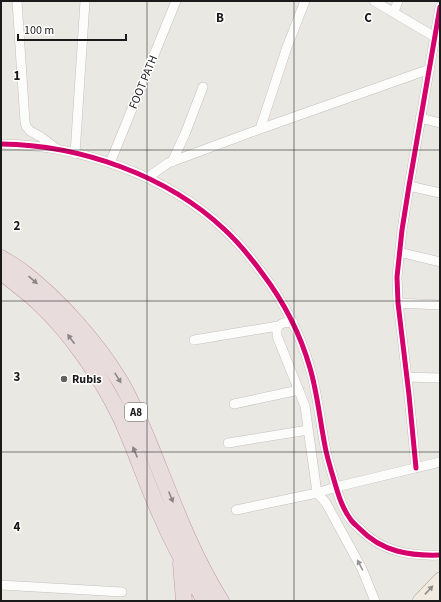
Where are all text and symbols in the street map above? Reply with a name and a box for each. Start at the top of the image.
text: B [216,9,224,27]
text: C [364,9,372,27]
scale bar [18,16,126,42]
text: 100 m [24,22,54,39]
street label: FOOT PATH [125,53,162,112]
text: 1 [14,67,21,85]
text: 2 [14,217,21,235]
one-way arrow [27,276,38,285]
one-way arrow [67,333,76,344]
text: 3 [14,368,21,386]
place label: Rubis [72,371,102,388]
one-way arrow [114,373,122,383]
marker: Rubis [59,374,69,384]
road number: A8 [125,403,147,421]
one-way arrow [132,446,138,457]
one-way arrow [168,491,174,503]
text: 4 [14,518,21,536]
one-way arrow [357,559,363,571]
one-way arrow [425,585,434,595]

